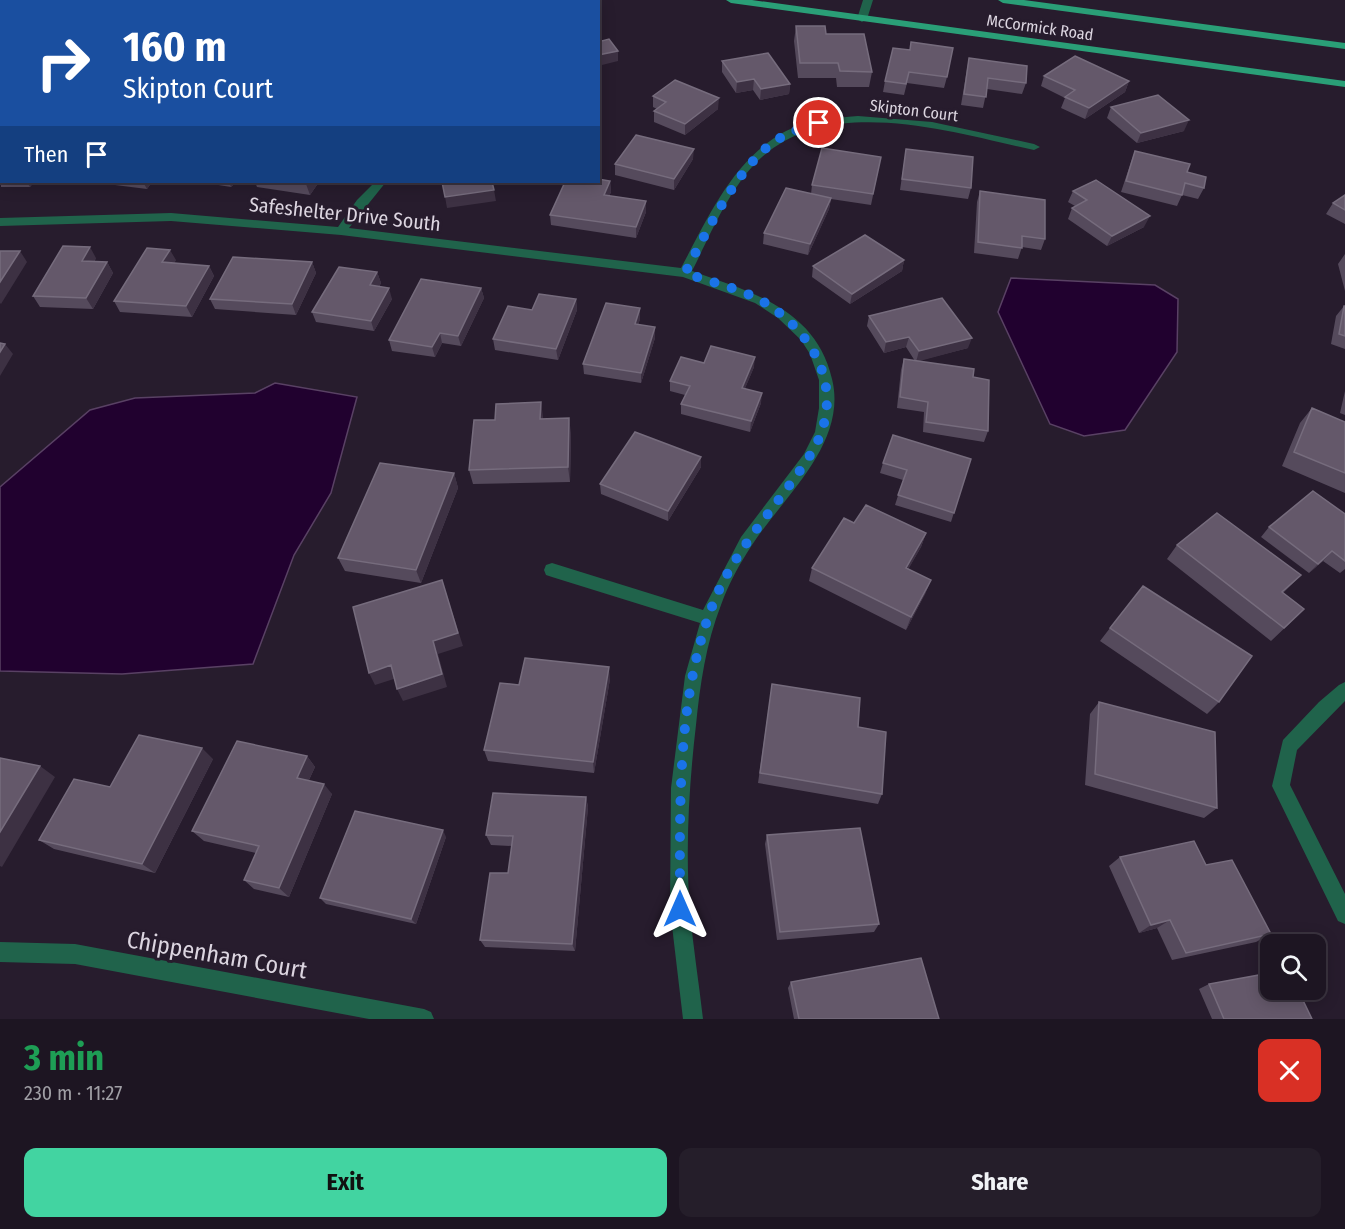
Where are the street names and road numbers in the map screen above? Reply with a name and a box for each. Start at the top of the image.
street label: McCormick Road [985,11,1095,44]
street label: Skipton Court [869,96,960,125]
street label: Safeshelter Drive South [248,192,442,236]
street label: Chippenham Court [125,925,309,985]

